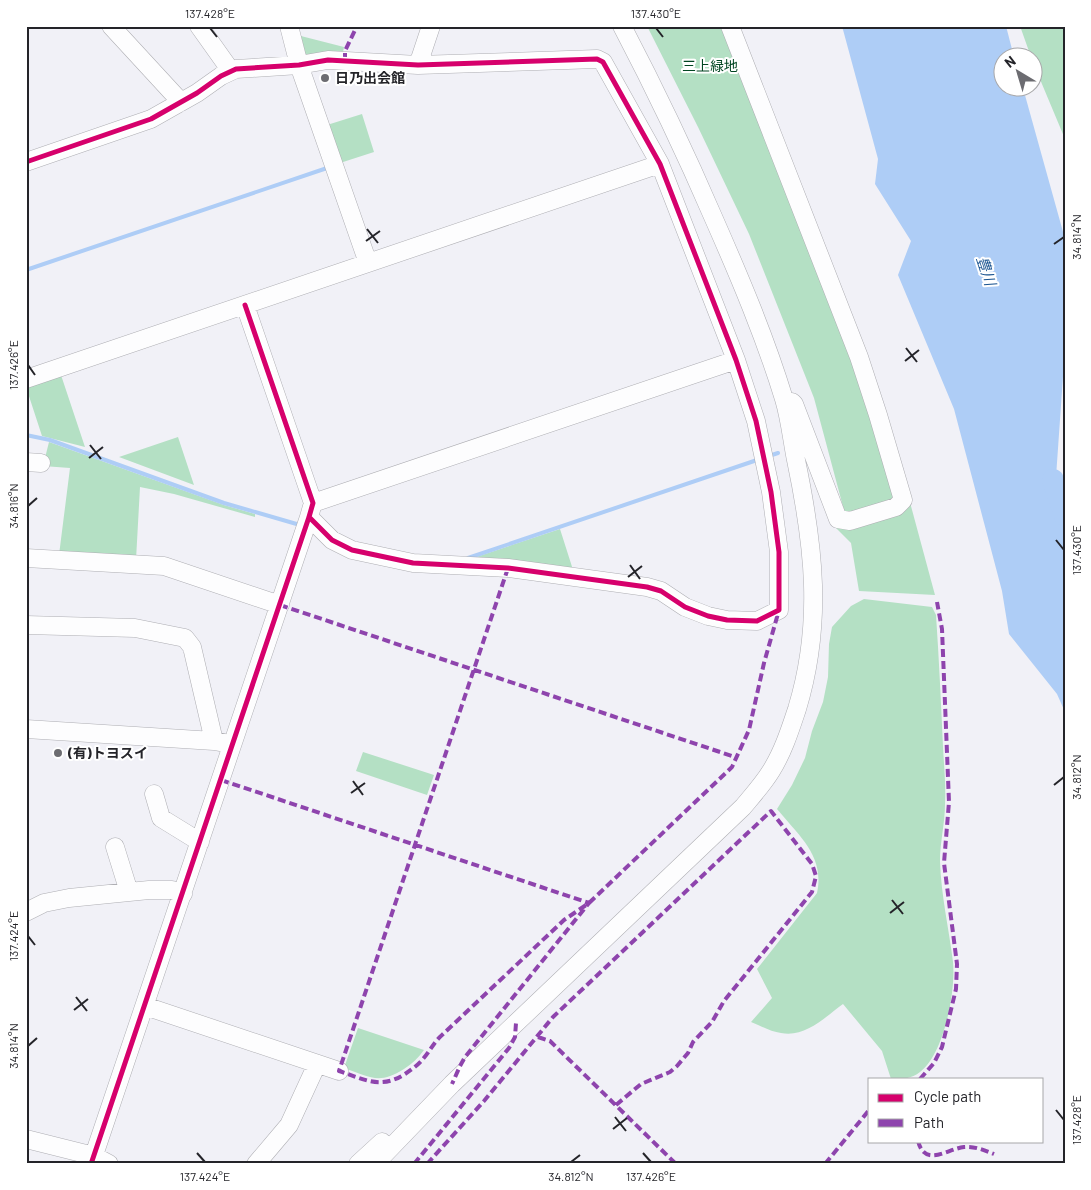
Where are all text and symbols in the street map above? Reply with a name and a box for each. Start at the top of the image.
text: 137.428°E [185,6,235,20]
text: 137.430°E [631,6,681,20]
north arrow [994,48,1044,98]
text: N [1001,52,1019,71]
park label: 三上緑地 [682,57,738,74]
place label: 日乃出会館 [335,69,405,86]
marker: 日乃出会館 [319,72,331,84]
text: 34.814°N [1069,214,1083,260]
water label: 豊川 [974,254,1001,290]
text: 137.426°E [6,340,20,390]
text: 34.816°N [6,483,20,529]
text: 137.430°E [1069,525,1083,575]
place label: (有)トヨスイ [67,744,148,761]
marker: (有)トヨスイ [52,747,64,759]
text: 34.812°N [1069,754,1083,800]
text: 137.424°E [6,911,20,961]
text: 34.814°N [6,1023,20,1069]
legend [868,1078,1044,1142]
text: Cycle path [914,1087,981,1105]
text: 137.428°E [1069,1095,1083,1145]
text: Path [914,1113,944,1131]
text: 137.424°E [180,1169,230,1183]
text: 34.812°N [548,1169,594,1183]
text: 137.426°E [626,1169,676,1183]

